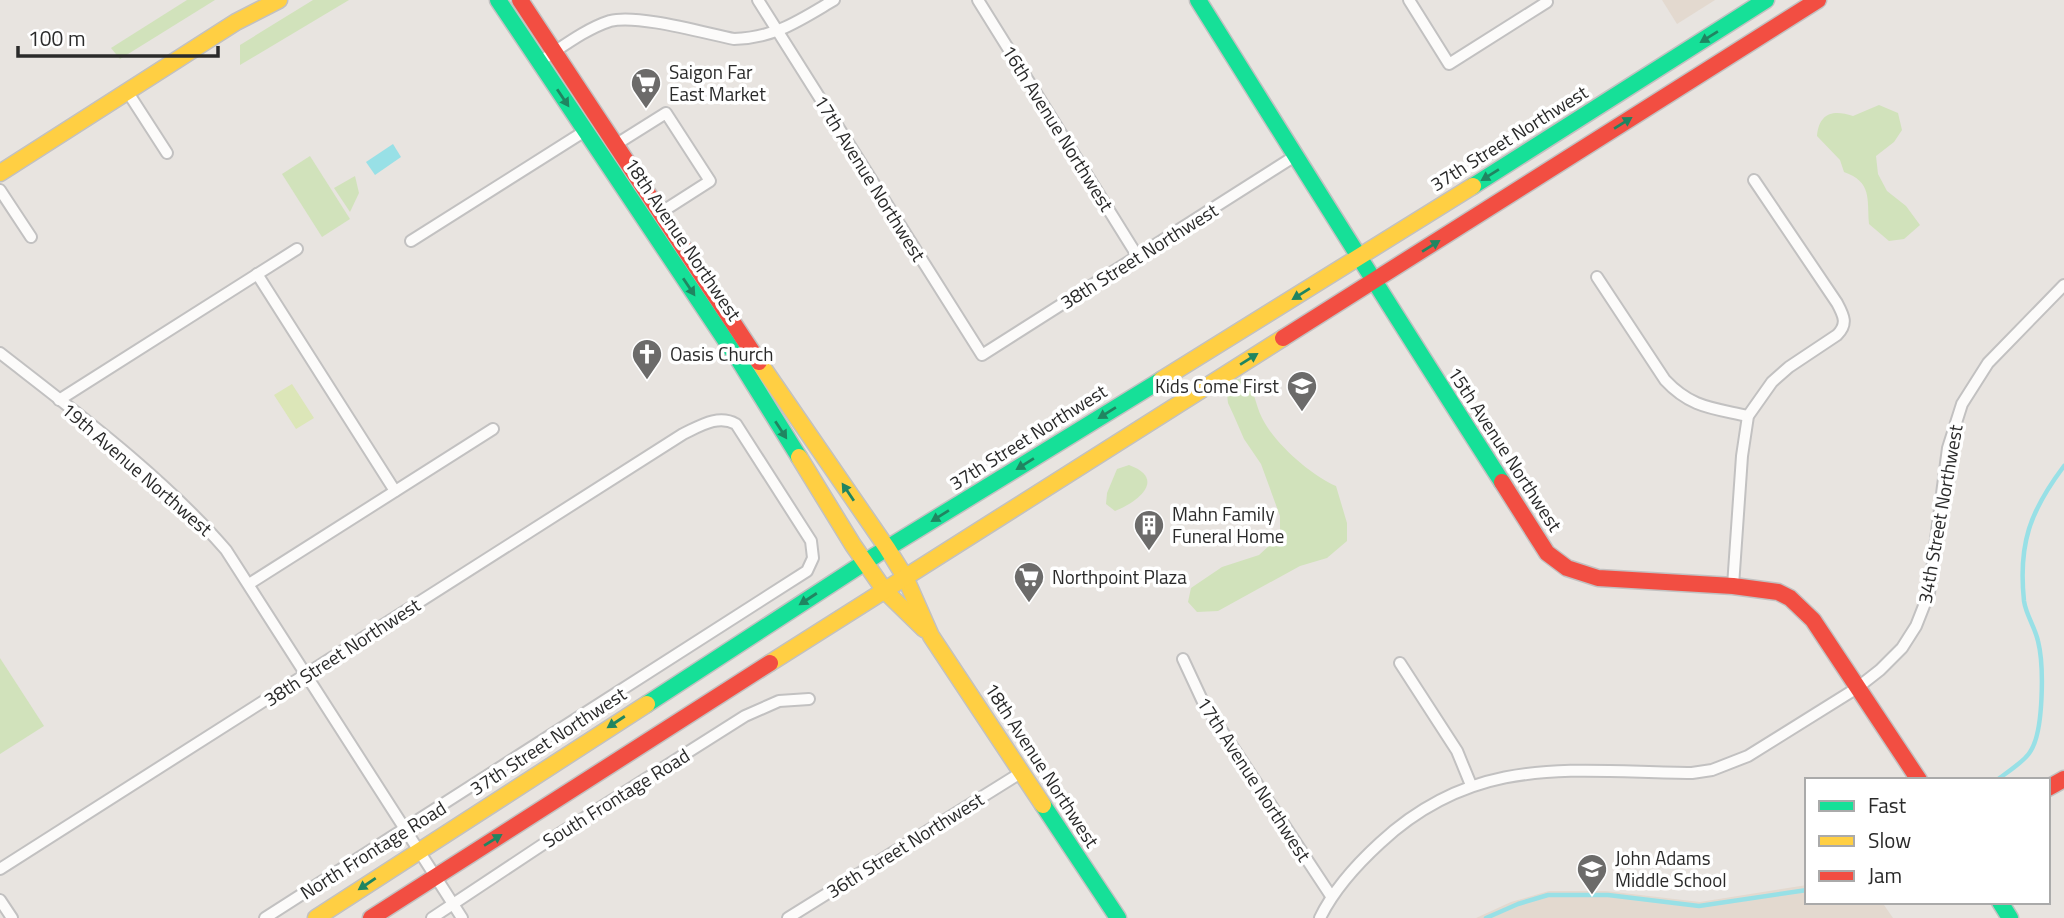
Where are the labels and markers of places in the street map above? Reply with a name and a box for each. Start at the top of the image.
place label: Saigon Far East Market [669,57,766,108]
supermarket icon: Saigon Far East Market [629,66,663,110]
church icon: Oasis Church [630,337,664,381]
place label: Oasis Church [670,339,774,368]
school or university icon: Kids Come First [1285,369,1319,413]
place label: Kids Come First [1155,371,1279,400]
place label: Mahn Family Funeral Home [1172,499,1284,550]
building icon: Mahn Family Funeral Home [1132,508,1166,552]
supermarket icon: Northpoint Plaza [1012,560,1046,604]
place label: Northpoint Plaza [1052,562,1187,591]
place label: John Adams Middle School [1615,843,1727,894]
school or university icon: John Adams Middle School [1575,852,1609,896]

